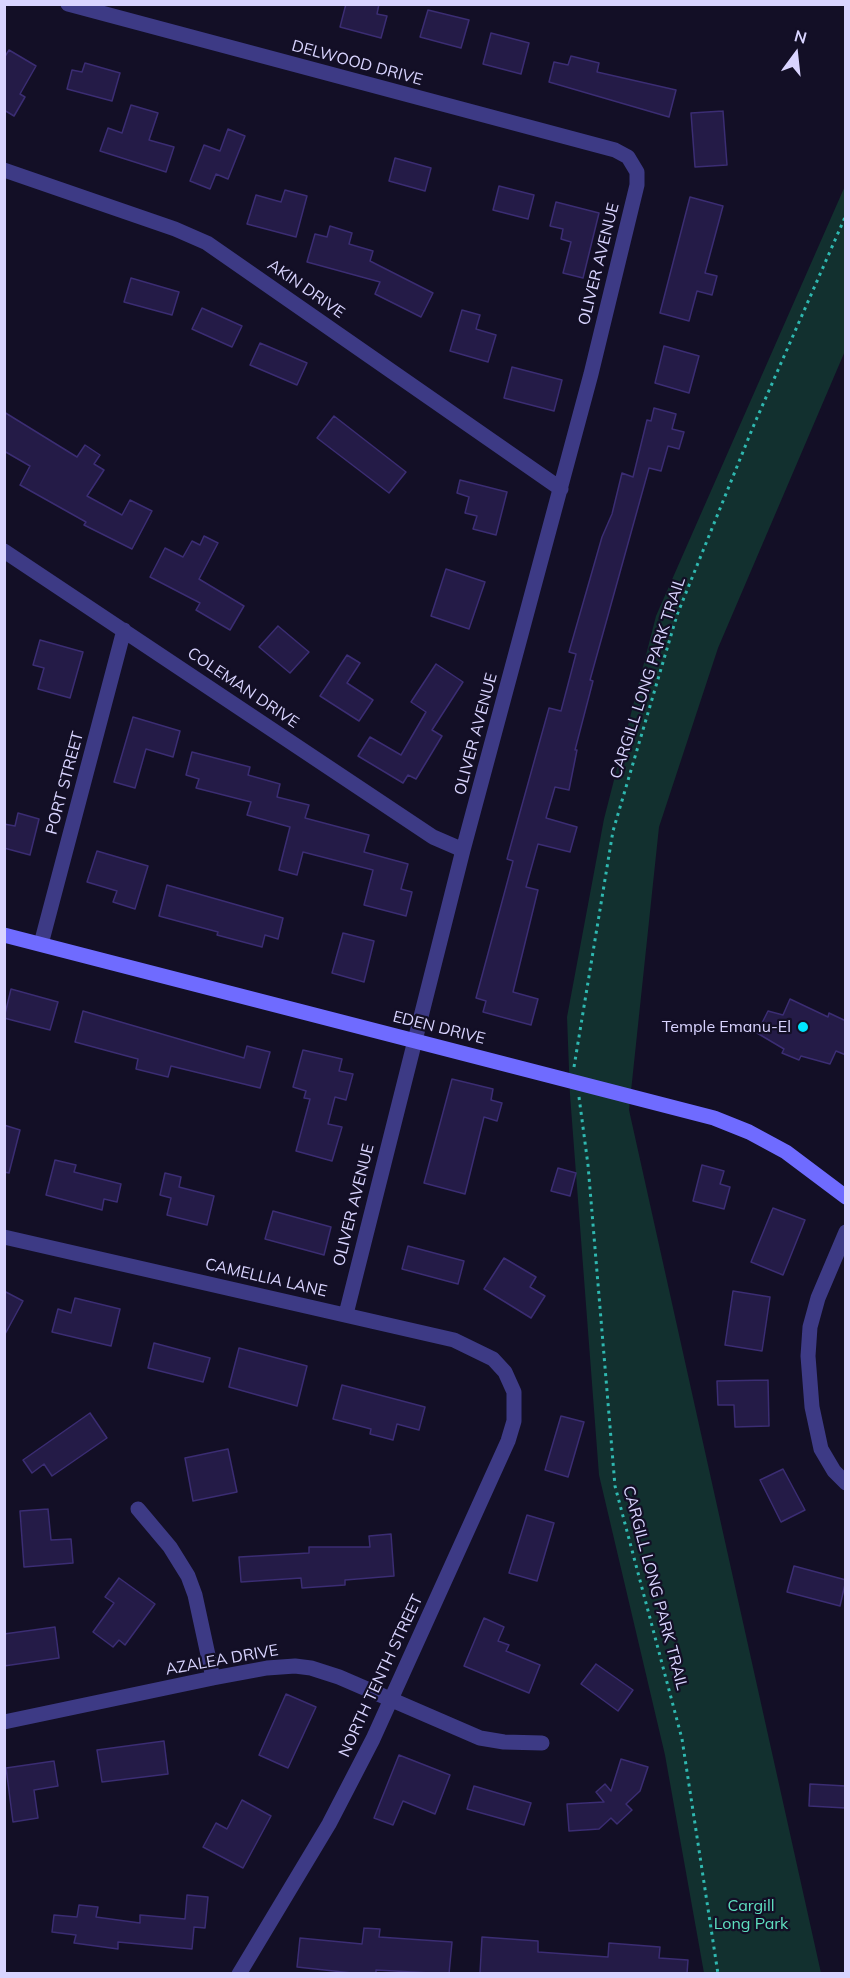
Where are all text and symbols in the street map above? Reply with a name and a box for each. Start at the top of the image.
north arrow [766,24,826,84]
text: N [792,25,809,48]
street label: DELWOOD DRIVE [289,36,425,90]
street label: OLIVER AVENUE [574,201,624,327]
street label: AKIN DRIVE [264,255,348,323]
street label: CARGILL LONG PARK TRAIL [606,575,690,781]
street label: COLEMAN DRIVE [184,644,302,732]
street label: OLIVER AVENUE [450,671,502,797]
street label: PORT STREET [42,729,88,837]
street label: EDEN DRIVE [391,1007,487,1049]
place label: Temple Emanu-El [662,1017,791,1037]
marker: Temple Emanu-El [796,1020,810,1034]
street label: OLIVER AVENUE [329,1142,379,1268]
street label: CAMELLIA LANE [203,1255,329,1301]
street label: CARGILL LONG PARK TRAIL [618,1484,692,1692]
street label: NORTH TENTH STREET [335,1592,427,1760]
street label: AZALEA DRIVE [164,1641,280,1679]
park label: Cargill Long Park [714,1896,788,1934]

